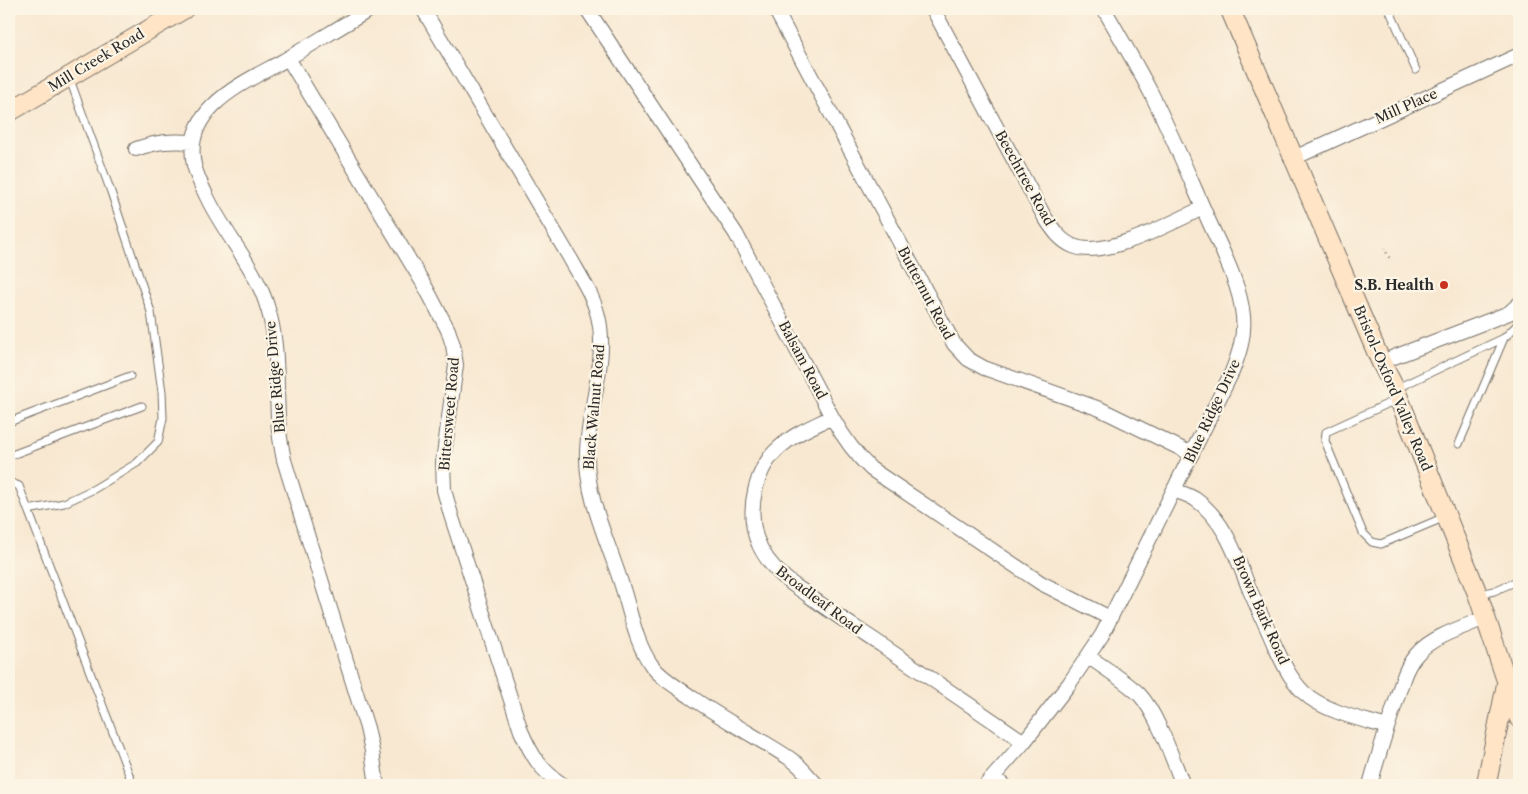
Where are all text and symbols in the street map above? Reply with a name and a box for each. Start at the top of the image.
street label: Mill Creek Road [45,24,148,96]
street label: Mill Place [1372,84,1440,128]
street label: Beechtree Road [991,127,1059,229]
street label: Butternut Road [894,243,958,343]
place label: S.B. Health [1354,276,1434,294]
marker: S.B. Health [1438,279,1450,291]
street label: Bristol-Oxford Valley Road [1350,302,1436,474]
street label: Balsam Road [775,318,831,403]
street label: Blue Ridge Drive [261,320,289,434]
street label: Black Walnut Road [580,343,608,470]
street label: Bittersweet Road [435,356,463,471]
street label: Blue Ridge Drive [1180,356,1244,466]
street label: Brown Bark Road [1229,553,1293,667]
street label: Broadleaf Road [773,562,866,638]

